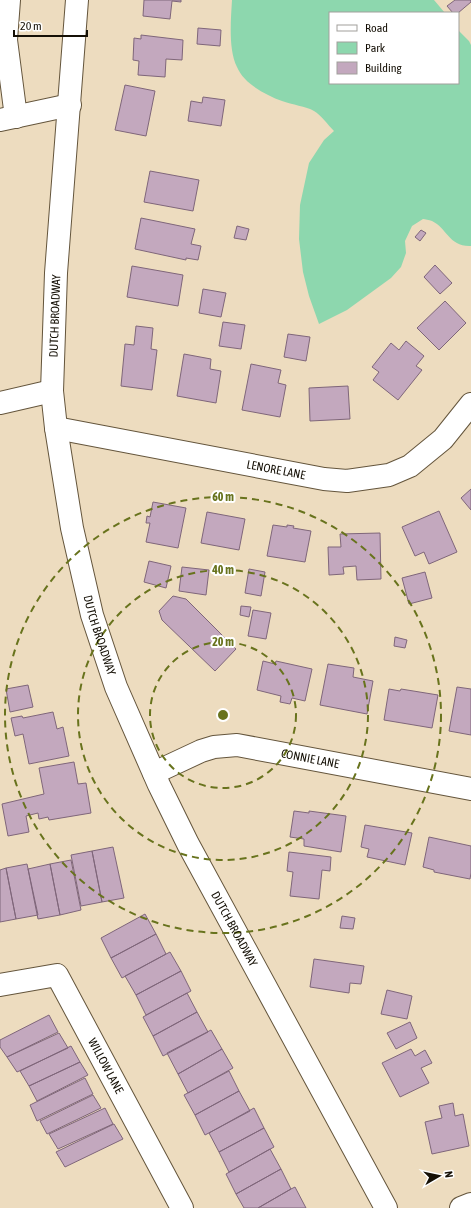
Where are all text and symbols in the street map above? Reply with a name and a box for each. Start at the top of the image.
scale bar [14,12,87,38]
legend [329,12,459,84]
text: 20 m [20,19,42,33]
text: Road [365,21,388,35]
text: Park [365,41,386,55]
text: Building [365,61,403,75]
street label: DUTCH BROADWAY [47,274,63,358]
street label: LENORE LANE [246,457,307,482]
text: 60 m [212,490,234,504]
text: 40 m [211,563,234,577]
street label: DUTCH BROADWAY [81,594,119,678]
text: 20 m [212,635,234,649]
centre of rings [216,708,230,722]
street label: CONNIE LANE [280,746,340,771]
street label: DUTCH BROADWAY [208,889,261,969]
street label: WILLOW LANE [85,1036,126,1096]
north arrow [419,1156,459,1196]
text: N [442,1170,455,1179]

